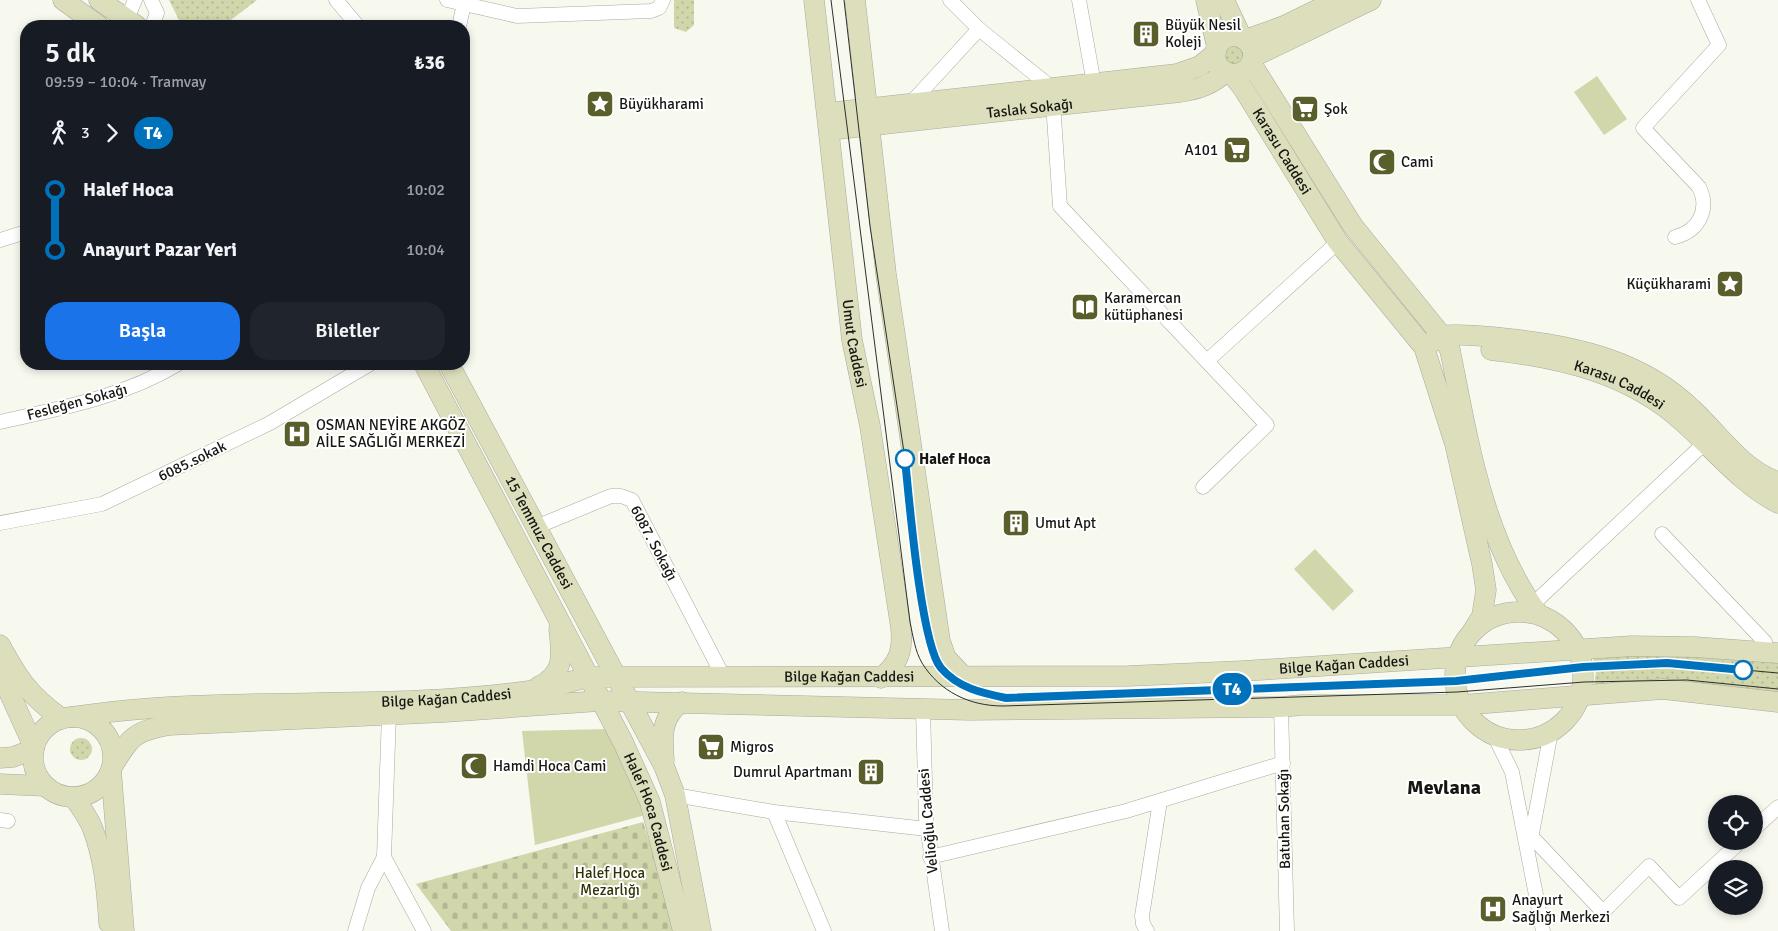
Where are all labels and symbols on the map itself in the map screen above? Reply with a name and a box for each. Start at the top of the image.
place label: Büyük Nesil Koleji [1165,16,1241,51]
building icon: Büyük Nesil Koleji [1131,19,1161,49]
place icon: Büyükharami [585,89,615,119]
supermarket icon: Şok [1290,94,1320,124]
place label: Büyükharami [619,95,704,113]
street label: Taslak Sokağı [986,95,1074,122]
place label: Şok [1324,100,1348,118]
street label: Karasu Caddesi [1248,105,1315,198]
supermarket icon: A101 [1222,135,1252,165]
place label: A101 [1185,141,1218,159]
mosque icon: Cami [1367,147,1397,177]
place label: Cami [1401,153,1434,171]
place icon: Küçükharami [1715,269,1745,299]
place label: Küçükharami [1627,275,1711,293]
place label: Karamercan kütüphanesi [1104,289,1183,324]
library icon: Karamercan kütüphanesi [1070,292,1100,322]
street label: Umut Caddesi [839,298,871,389]
street label: Karasu Caddesi [1572,356,1668,413]
street label: Fesleğen Sokağı [25,380,129,424]
place label: OSMAN NEYİRE AKGÖZ AİLE SAĞLIĞI MERKEZİ [316,416,466,451]
hospital icon: OSMAN NEYİRE AKGÖZ AİLE SAĞLIĞI MERKEZİ [282,419,312,449]
street label: 6085.sokak [155,437,229,485]
marker: Halef Hoca [895,449,915,469]
place label: Halef Hoca [919,450,991,468]
street label: 15 Temmuz Caddesi [501,473,577,592]
street label: 6087. Sokağı [627,502,681,584]
building icon: Umut Apt [1001,508,1031,538]
place label: Umut Apt [1035,514,1096,532]
street label: Bilge Kağan Caddesi [1278,651,1410,678]
unlabelled marker [1733,660,1753,680]
street label: Bilge Kağan Caddesi [784,667,914,686]
line badge: T4 [1210,673,1254,705]
street label: Bilge Kağan Caddesi [381,684,512,711]
supermarket icon: Migros [696,732,726,762]
place label: Migros [730,738,774,756]
street label: Halef Hoca Caddesi [620,750,676,873]
mosque icon: Hamdi Hoca Cami [459,751,489,781]
place label: Hamdi Hoca Cami [493,757,606,775]
building icon: Dumrul Apartmanı [856,757,886,787]
place label: Dumrul Apartmanı [733,763,852,781]
street label: Velioğlu Caddesi [914,768,942,874]
street label: Batuhan Sokağı [1274,769,1294,869]
district label: Mevlana [1407,775,1481,800]
park label: Halef Hoca Mezarlığı [575,864,645,899]
place label: Anayurt Sağlığı Merkezi [1512,891,1610,926]
hospital icon: Anayurt Sağlığı Merkezi [1478,894,1508,924]

